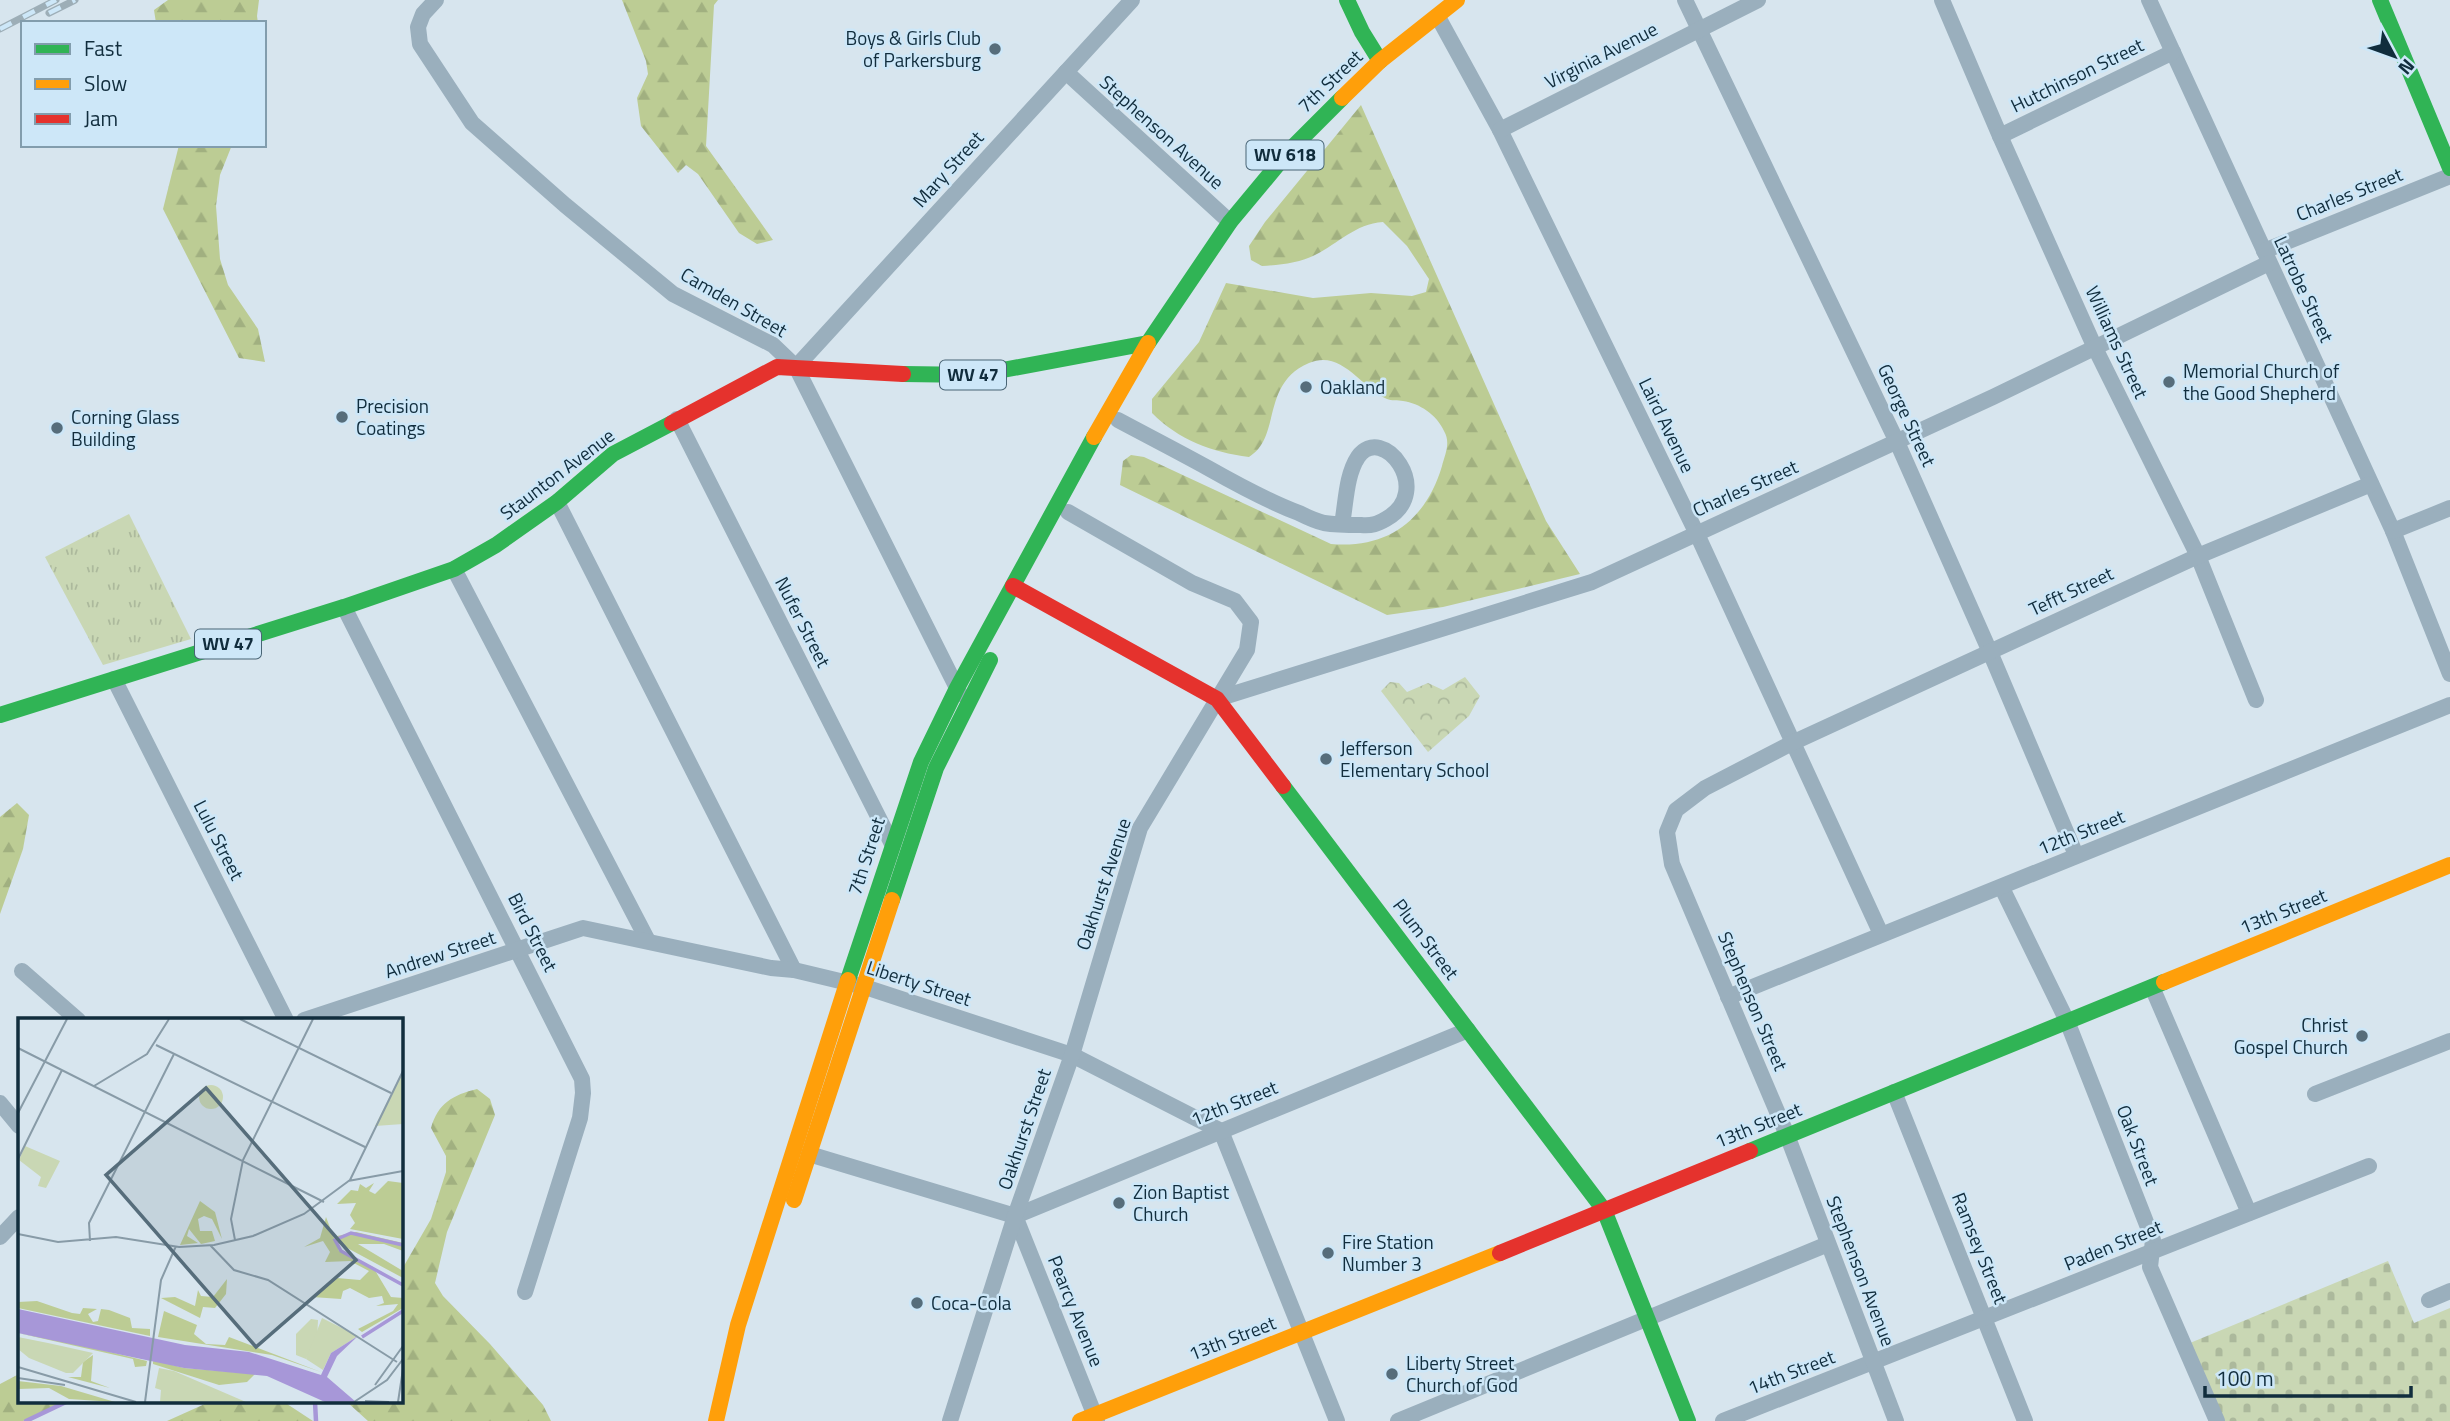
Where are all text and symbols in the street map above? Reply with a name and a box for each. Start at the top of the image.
street label: Virginia Avenue [1539,14,1662,95]
legend [21,21,266,147]
north arrow [2359,21,2429,91]
place label: Boys & Girls Club of Parkersburg [845,23,981,74]
street label: Hutchinson Street [2005,30,2148,119]
text: Fast [84,32,123,64]
marker: Boys & Girls Club of Parkersburg [987,41,1003,57]
street label: 7th Street [1291,42,1369,119]
text: N [2392,53,2422,82]
text: Slow [84,67,127,99]
street label: Stephenson Avenue [1094,68,1231,196]
text: Jam [84,102,118,134]
street label: Mary Street [905,124,990,213]
road number: WV 618 [1246,140,1324,170]
street label: Charles Street [2291,159,2407,228]
street label: Latrobe Street [2267,231,2342,347]
street label: Camden Street [676,259,793,344]
street label: Williams Street [2079,281,2156,403]
place label: Memorial Church of the Good Shepherd [2183,356,2340,407]
street label: George Street [1871,359,1944,471]
road number: WV 47 [940,360,1006,390]
place label: Oakland [1320,372,1385,401]
street label: Laird Avenue [1632,372,1703,477]
marker: Memorial Church of the Good Shepherd [2161,374,2177,390]
marker: Oakland [1298,379,1314,395]
place label: Precision Coatings [356,391,429,442]
place label: Corning Glass Building [71,402,180,453]
marker: Precision Coatings [334,409,350,425]
marker: Corning Glass Building [49,420,65,436]
street label: Staunton Avenue [493,421,620,526]
street label: Charles Street [1687,451,1802,524]
street label: Tefft Street [2024,558,2118,623]
street label: Nufer Street [768,571,839,672]
road number: WV 47 [195,630,261,658]
place label: Jefferson Elementary School [1340,733,1489,784]
marker: Jefferson Elementary School [1318,751,1334,767]
street label: Lulu Street [187,795,252,885]
street label: 12th Street [2033,801,2129,862]
street label: 7th Street [839,813,892,899]
street label: Oakhurst Avenue [1068,814,1138,954]
street label: 13th Street [2235,880,2331,941]
street label: Bird Street [501,887,566,977]
street label: Plum Street [1386,892,1467,986]
street label: Andrew Street [381,922,499,985]
street label: Stephenson Street [1711,927,1796,1075]
street label: Liberty Street [863,952,976,1013]
place label: Christ Gospel Church [2234,1010,2348,1061]
inset map [18,1018,402,1404]
marker: Christ Gospel Church [2354,1028,2370,1044]
street label: Oakhurst Street [989,1064,1058,1193]
street label: 12th Street [1186,1072,1282,1133]
street label: 13th Street [1710,1094,1806,1155]
street label: Oak Street [2110,1100,2167,1190]
place label: Zion Baptist Church [1133,1177,1230,1228]
street label: Ramsey Street [1945,1188,2016,1308]
street label: Stephenson Avenue [1819,1191,1904,1350]
marker: Zion Baptist Church [1111,1195,1127,1211]
street label: Paden Street [2059,1212,2167,1277]
place label: Fire Station Number 3 [1342,1227,1434,1278]
marker: Fire Station Number 3 [1320,1245,1336,1261]
street label: Pearcy Avenue [1041,1251,1112,1371]
place label: Coca-Cola [931,1288,1012,1317]
marker: Coca-Cola [909,1295,925,1311]
street label: 13th Street [1184,1308,1280,1367]
street label: 14th Street [1743,1342,1839,1401]
place label: Liberty Street Church of God [1406,1348,1518,1399]
scale bar [2205,1354,2412,1398]
text: 100 m [2216,1362,2273,1394]
marker: Liberty Street Church of God [1384,1366,1400,1382]

